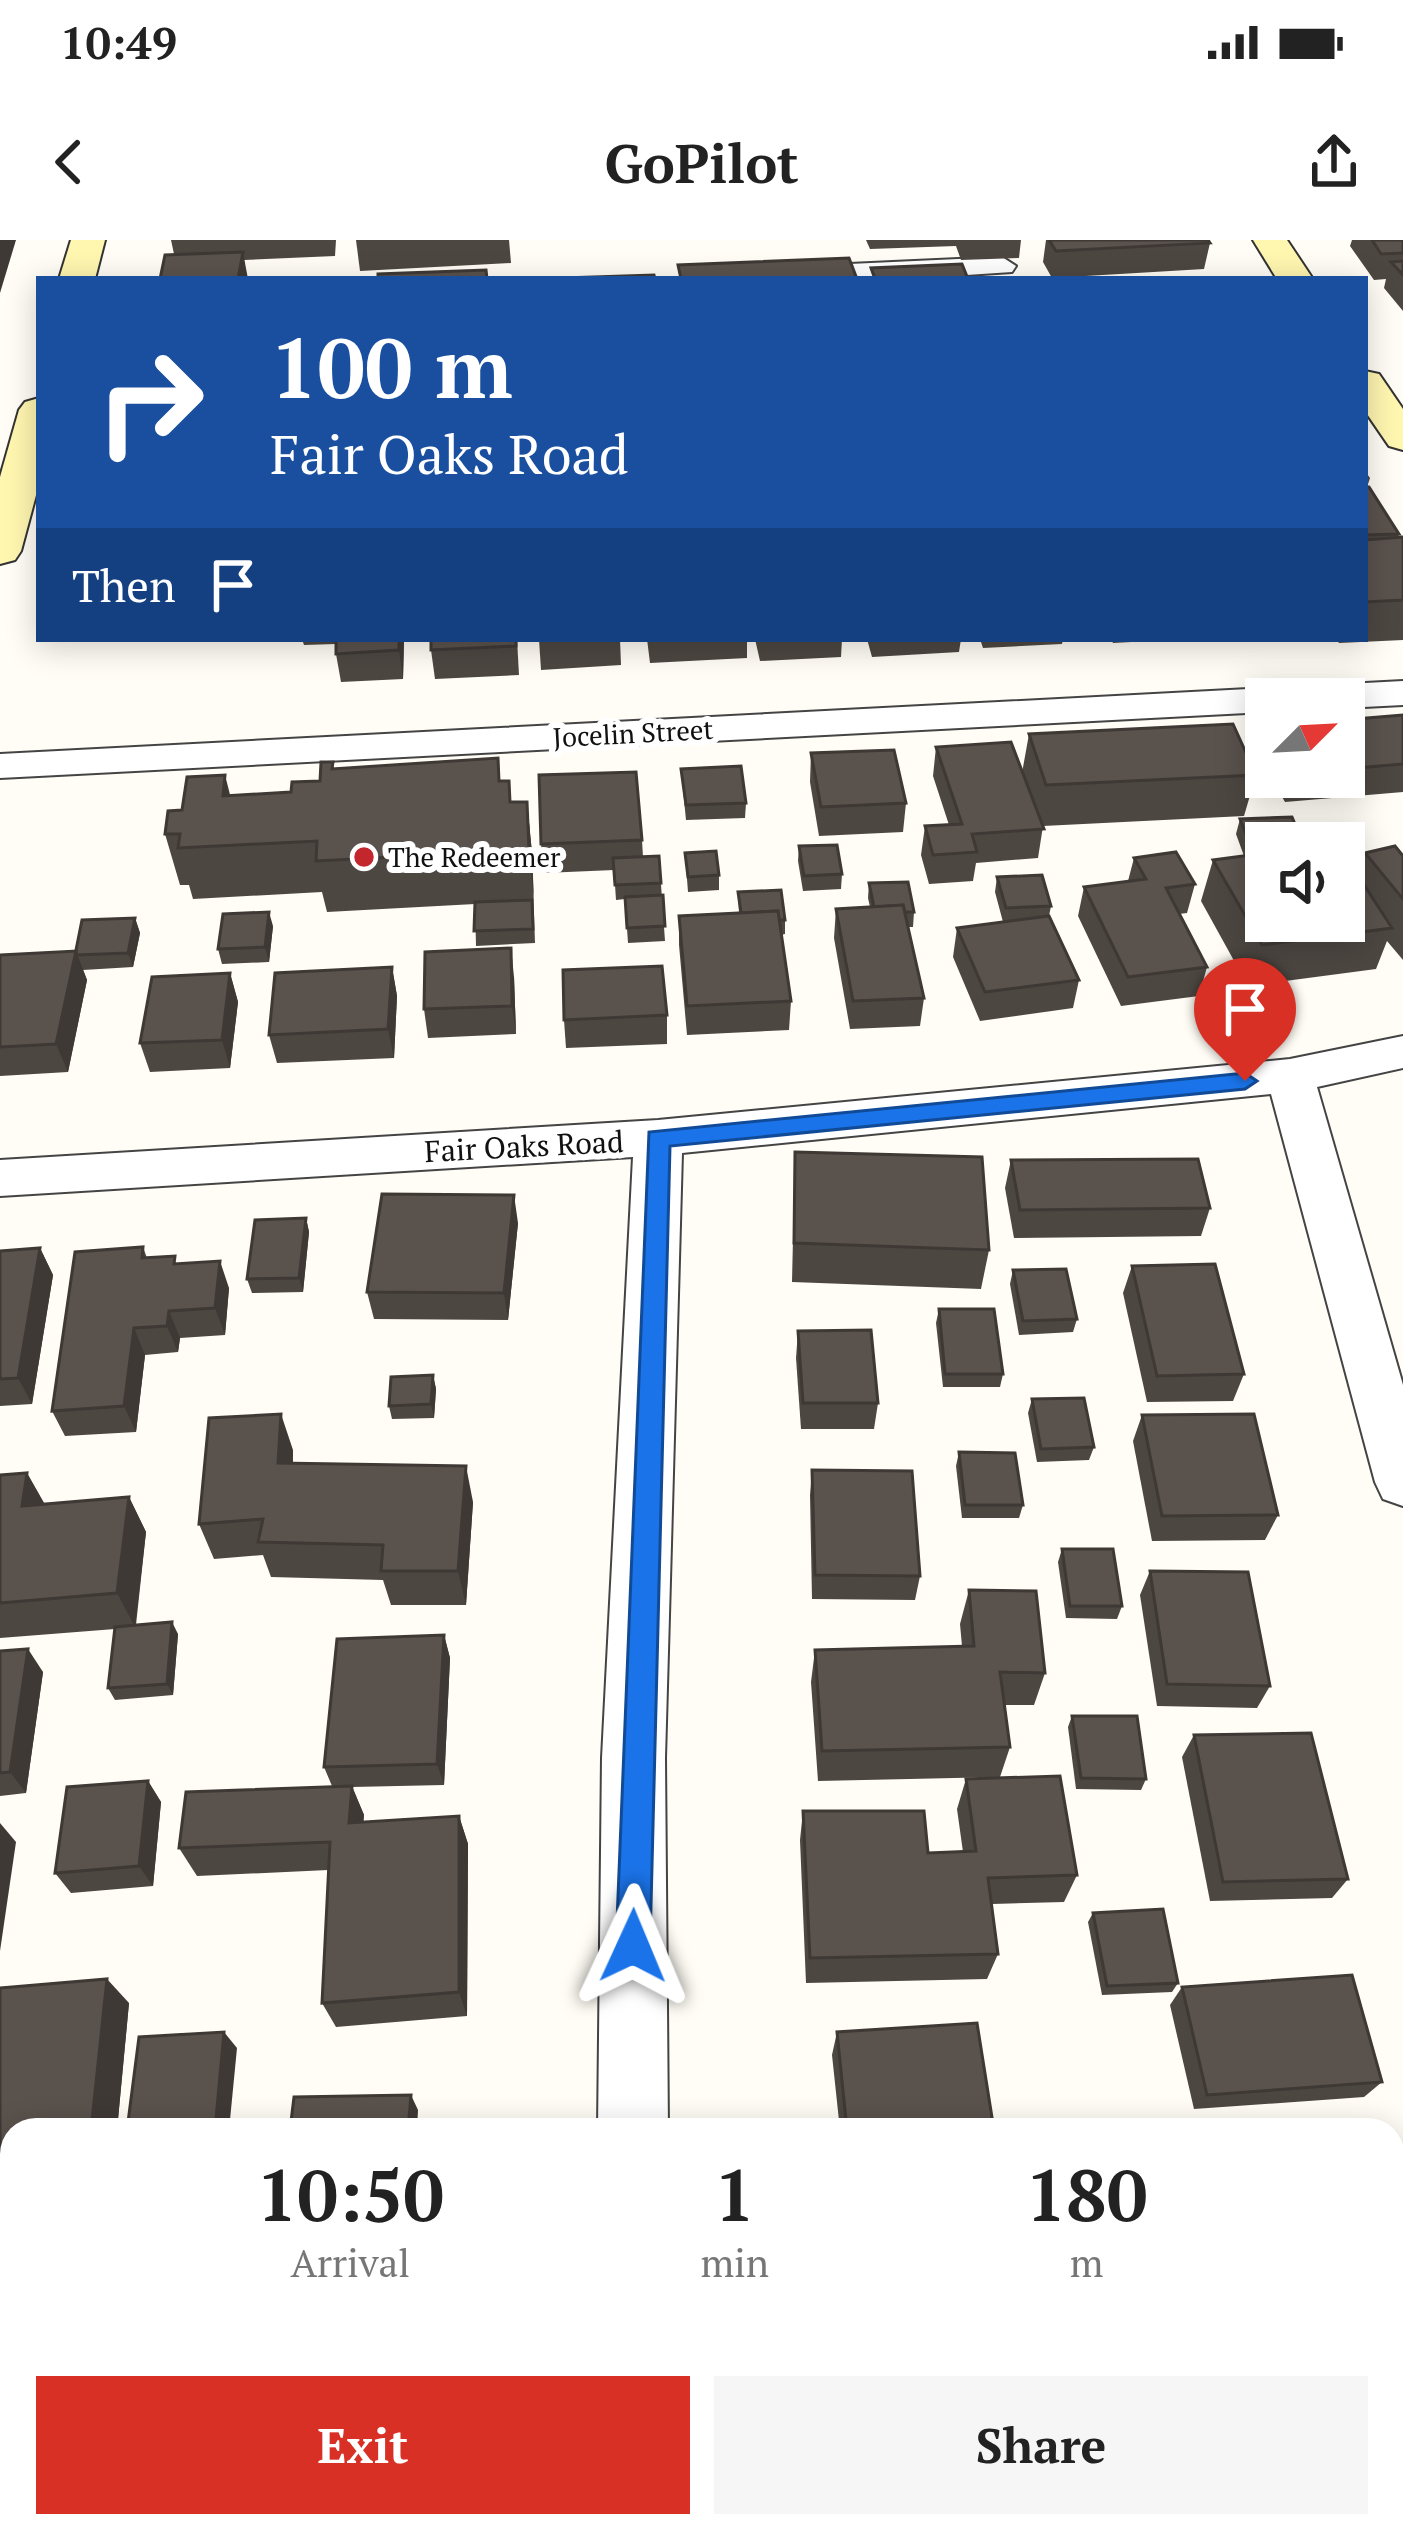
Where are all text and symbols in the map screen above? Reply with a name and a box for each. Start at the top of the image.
text: 10:49 [60,12,177,72]
text: GoPilot [604,127,799,198]
icon: back [36,129,102,195]
icon: share [1301,129,1367,195]
text: 100 m [270,311,513,422]
icon: right [72,324,228,480]
text: Fair Oaks Road [270,418,629,489]
icon: arrive [200,552,266,618]
text: Then [72,555,176,615]
north arrow [1245,678,1365,798]
map controls [1245,678,1365,942]
street label: Jocelin Street [552,711,714,755]
button: sound [1245,822,1365,942]
place label: The Redeemer [388,839,561,875]
marker: The Redeemer [351,844,377,870]
pin [1194,958,1296,1081]
icon: arrive [1212,976,1278,1042]
street label: Fair Oaks Road [423,1121,625,1171]
position arrow [570,1883,696,2009]
text: 10:50 [256,2146,444,2242]
text: 1 [714,2146,755,2242]
text: 180 [1025,2146,1147,2242]
text: Arrival [290,2236,410,2288]
text: min [700,2236,769,2288]
text: m [1070,2236,1103,2288]
button: Exit [36,2376,690,2514]
button: Share [714,2376,1368,2514]

